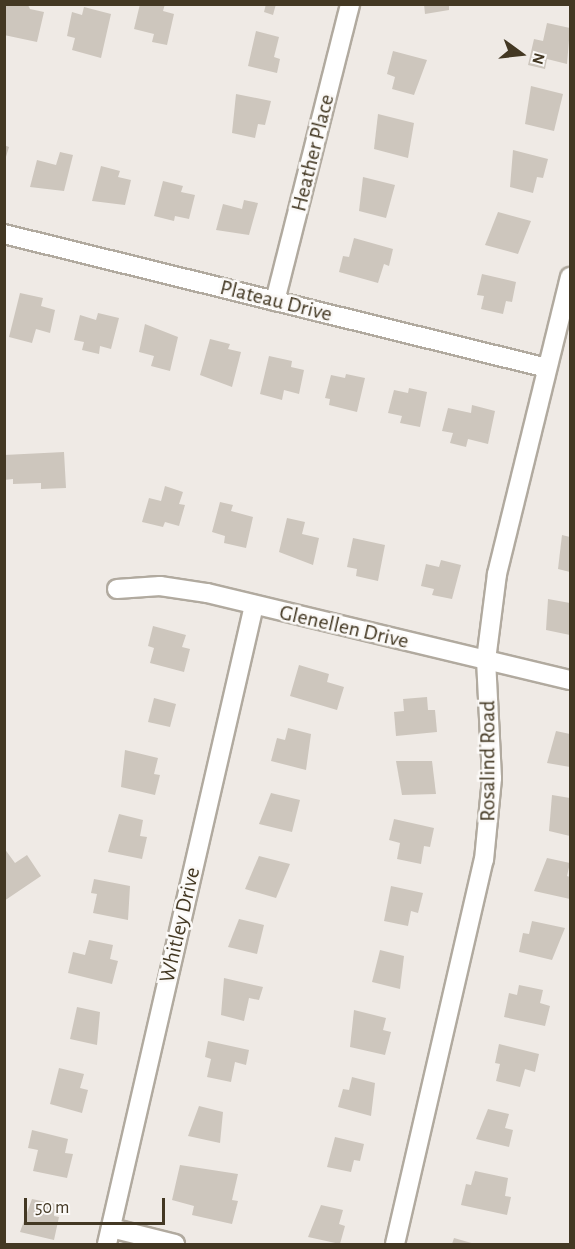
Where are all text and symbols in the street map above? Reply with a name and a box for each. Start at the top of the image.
north arrow [491,24,551,84]
text: N [529,51,548,66]
street label: Heather Place [286,92,340,214]
street label: Plateau Drive [217,274,335,328]
street label: Glenellen Drive [277,599,411,655]
street label: Rosalind Road [475,700,501,822]
street label: Whitley Drive [154,865,206,985]
scale bar [27,1186,168,1224]
text: 50 m [35,1199,69,1217]

